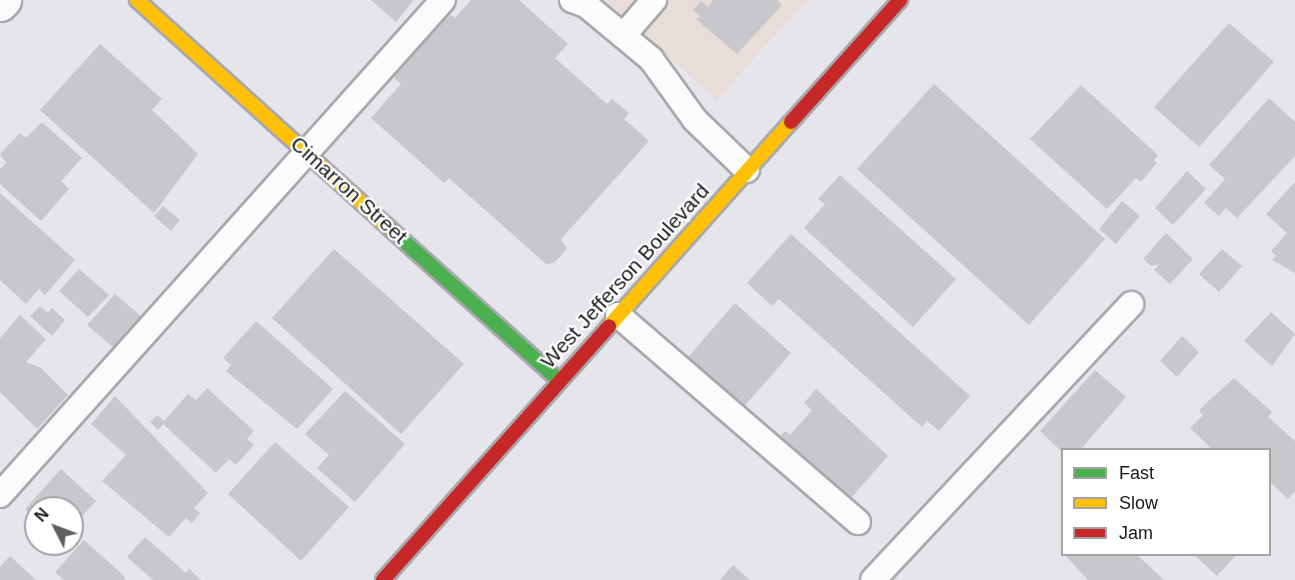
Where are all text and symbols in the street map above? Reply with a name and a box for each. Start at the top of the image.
street label: Cimarron Street [285,131,413,249]
street label: West Jefferson Boulevard [535,179,715,373]
legend [1061,448,1271,556]
text: Fast [1119,463,1154,483]
text: Slow [1119,493,1158,513]
north arrow [24,496,84,556]
text: N [32,505,52,525]
text: Jam [1119,523,1153,543]

